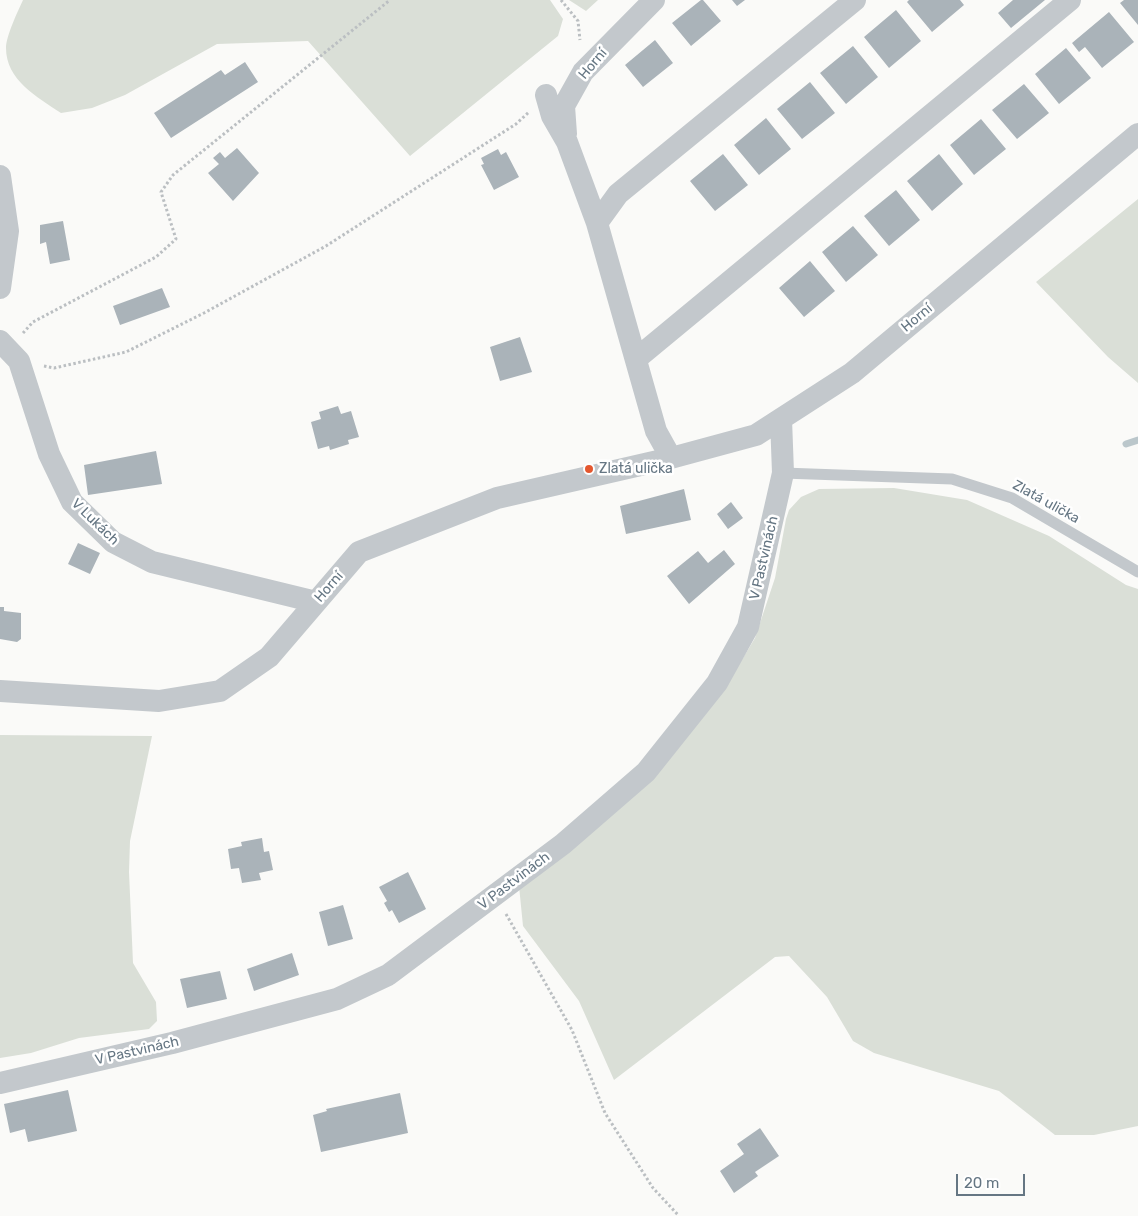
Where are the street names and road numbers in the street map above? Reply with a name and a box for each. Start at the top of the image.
street label: Horní [575,45,611,83]
street label: Horní [898,300,936,336]
street label: Zlatá ulička [1010,477,1082,527]
street label: V Lukách [68,495,122,549]
street label: V Pastvinách [746,515,782,601]
street label: Horní [311,568,347,606]
street label: V Pastvinách [475,849,553,913]
street label: V Pastvinách [94,1033,180,1069]

